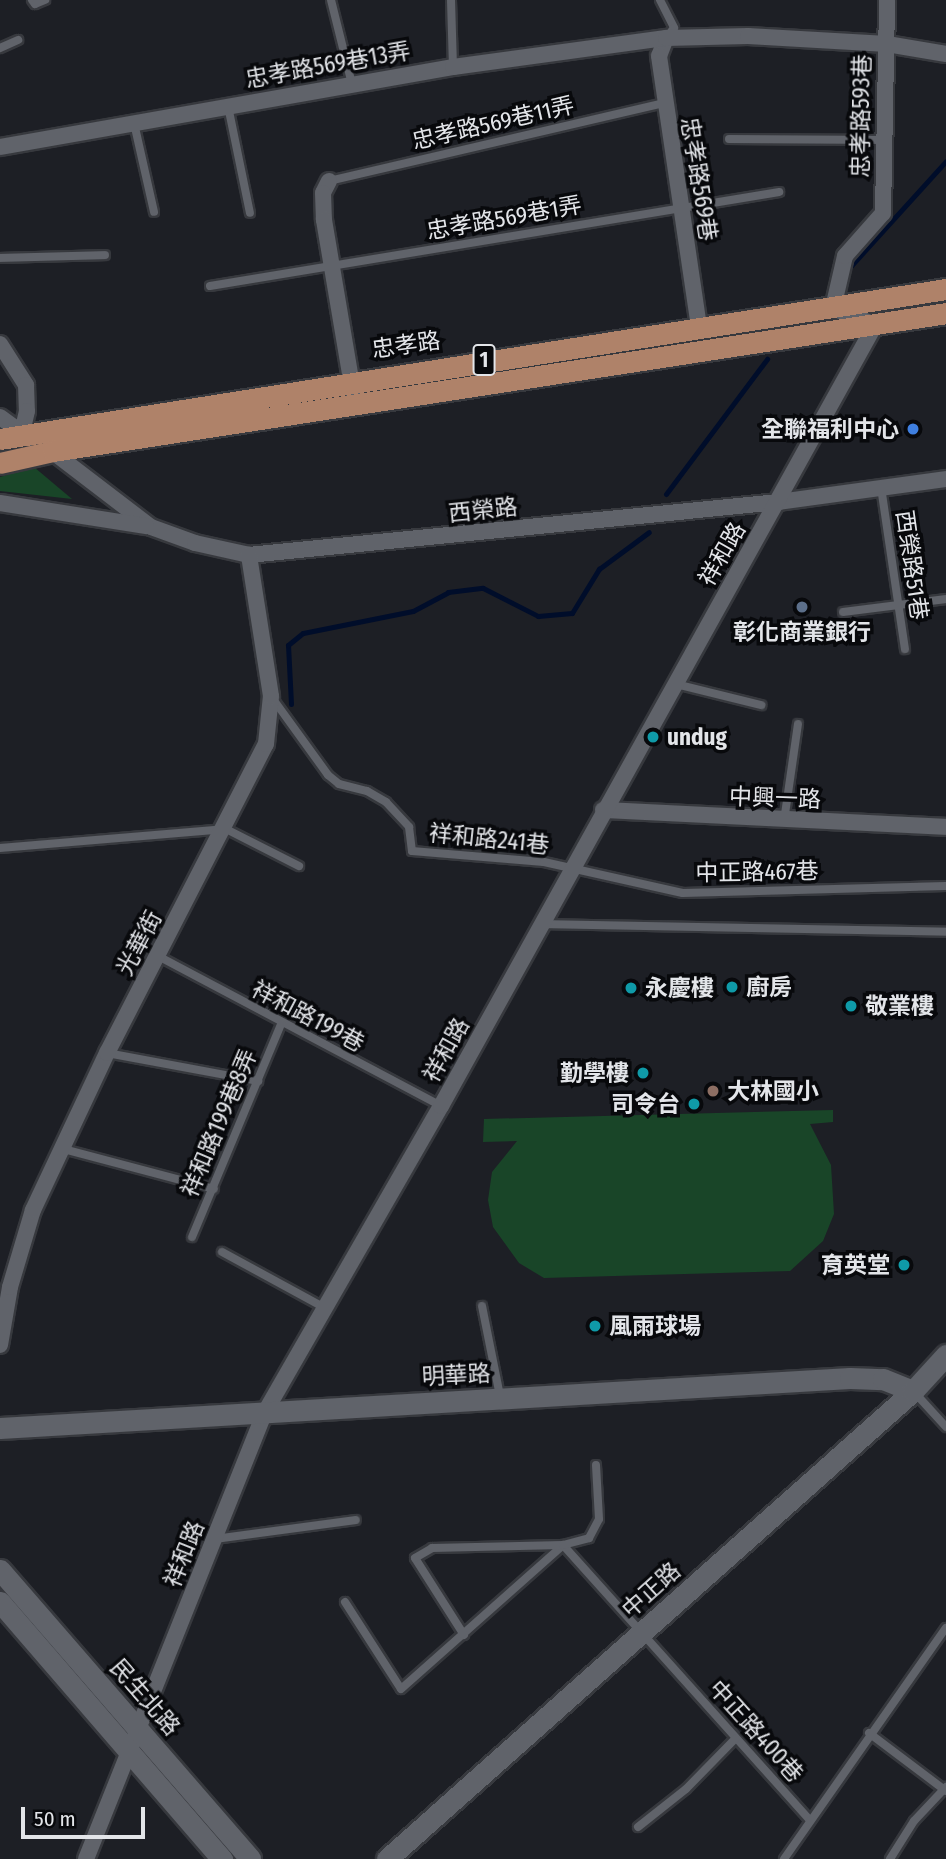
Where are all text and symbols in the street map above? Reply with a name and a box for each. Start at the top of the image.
street label: 忠孝路569巷13弄 [243,37,413,93]
street label: 忠孝路593巷 [846,54,876,178]
street label: 忠孝路569巷11弄 [409,91,577,155]
street label: 忠孝路569巷 [676,115,722,243]
street label: 忠孝路569巷1弄 [424,191,584,245]
street label: 忠孝路 [370,327,442,363]
road number: 1 [472,342,496,378]
place label: 全聯福利中心 [761,415,899,443]
marker: 全聯福利中心 [905,421,921,437]
street label: 西榮路 [447,493,519,527]
street label: 西榮路51巷 [891,508,933,622]
street label: 祥和路 [693,517,751,591]
marker: 彰化商業銀行 [794,599,810,615]
place label: 彰化商業銀行 [733,618,871,646]
place label: undug [667,723,727,751]
marker: undug [645,729,661,745]
street label: 中興一路 [729,783,821,813]
street label: 祥和路241巷 [428,819,550,859]
street label: 中正路467巷 [695,857,819,887]
street label: 光華街 [111,906,167,980]
place label: 廚房 [746,973,792,1001]
place label: 永慶樓 [645,974,714,1002]
street label: 祥和路199巷 [247,975,369,1057]
marker: 廚房 [724,979,740,995]
marker: 永慶樓 [623,980,639,996]
place label: 敬業樓 [865,992,934,1020]
marker: 敬業樓 [843,998,859,1014]
street label: 祥和路 [417,1013,475,1087]
street label: 祥和路199巷8弄 [175,1045,263,1201]
place label: 勤學樓 [560,1059,629,1087]
marker: 勤學樓 [635,1065,651,1081]
place label: 大林國小 [727,1077,819,1105]
marker: 大林國小 [705,1083,721,1099]
place label: 司令台 [611,1090,680,1118]
marker: 司令台 [686,1096,702,1112]
place label: 育英堂 [821,1251,890,1279]
marker: 育英堂 [896,1257,912,1273]
place label: 風雨球場 [609,1312,701,1340]
marker: 風雨球場 [587,1318,603,1334]
street label: 明華路 [421,1359,491,1391]
street label: 祥和路 [158,1517,210,1591]
street label: 中正路 [616,1557,686,1623]
street label: 民生北路 [104,1653,186,1741]
street label: 中正路400巷 [703,1675,809,1787]
scale bar [24,1792,149,1836]
text: 50 m [34,1806,76,1832]

